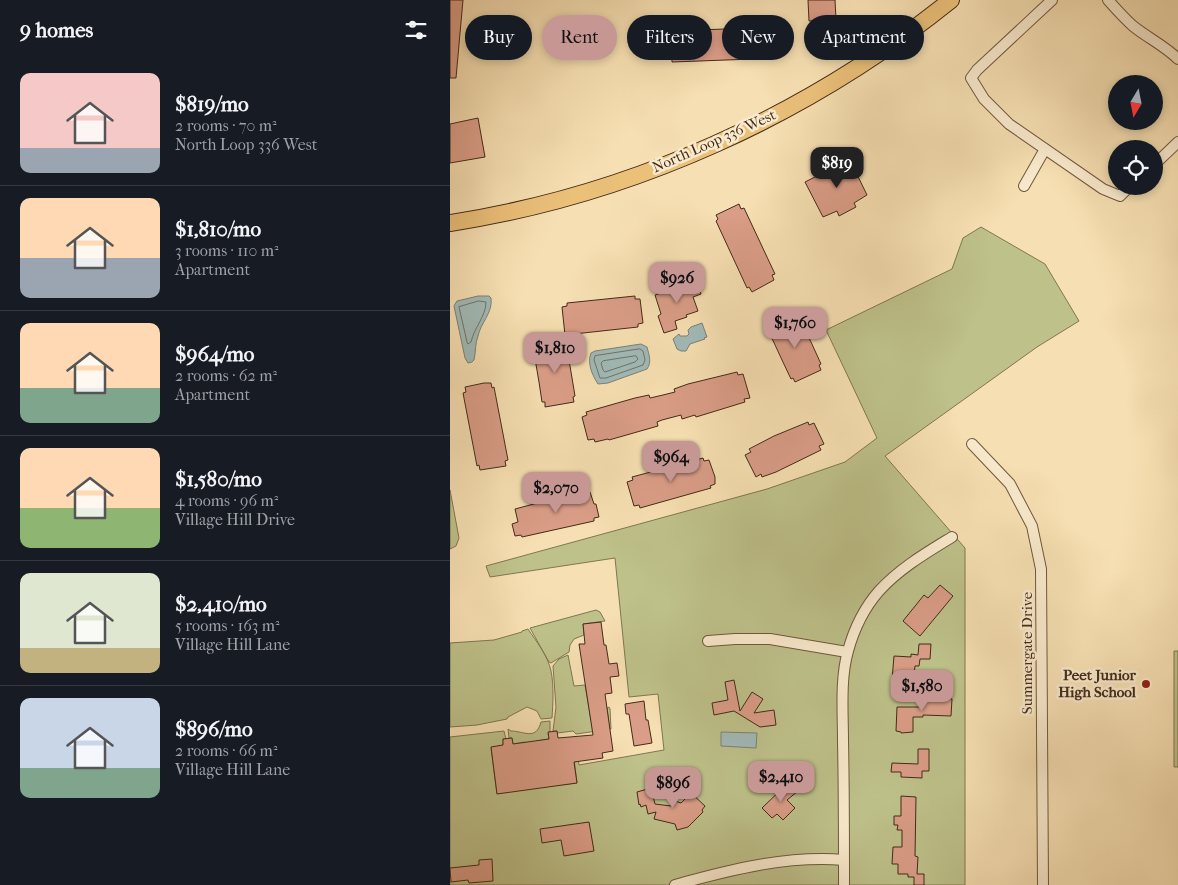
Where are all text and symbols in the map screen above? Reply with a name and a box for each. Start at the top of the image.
chip: Buy [465,15,532,60]
chip: Rent [542,15,617,60]
chip: Filters [627,15,712,60]
chip: New [722,15,794,60]
chip: Apartment [804,15,924,60]
icon: filters [402,16,430,44]
text: 9 homes [20,18,93,42]
north arrow [1108,75,1162,130]
map controls [1108,75,1163,195]
text: $819/mo [175,92,249,116]
icon: home [60,93,120,153]
street label: North Loop 336 West [649,105,779,176]
text: 2 rooms · 70 m² [175,116,277,135]
text: North Loop 336 West [175,135,317,154]
button: locate [1108,140,1163,195]
pin: $819 [807,146,867,189]
text: $819 [822,153,852,172]
text: $1,810/mo [175,217,261,241]
icon: home [60,218,120,278]
text: 3 rooms · 110 m² [175,241,279,260]
text: Apartment [175,260,250,279]
pin: $926 [647,262,707,304]
text: $926 [660,268,694,287]
pin: $1,760 [754,306,836,349]
text: $1,760 [774,313,816,332]
pin: $1,810 [514,332,596,374]
text: $1,810 [535,338,575,357]
text: $964/mo [175,342,254,366]
icon: home [60,343,120,403]
text: 2 rooms · 62 m² [175,366,277,385]
text: Apartment [175,385,250,404]
pin: $964 [641,440,701,483]
text: $964 [653,447,689,466]
text: $1,580/mo [175,467,262,491]
icon: home [60,468,120,528]
pin: $2,070 [515,472,597,514]
text: $2,070 [533,478,579,497]
text: 4 rooms · 96 m² [175,491,278,510]
text: Village Hill Drive [175,510,295,529]
street label: Summergate Drive [1018,591,1036,714]
text: $2,410/mo [175,592,267,616]
icon: home [60,593,120,653]
text: 5 rooms · 163 m² [175,616,280,635]
text: Village Hill Lane [175,635,290,654]
place label: Peet Junior High School [1058,666,1137,701]
pin: $1,580 [881,670,963,712]
text: $1,580 [902,676,942,695]
marker: Peet Junior High School [1140,678,1152,690]
text: $896/mo [175,717,253,741]
icon: home [60,718,120,778]
text: 2 rooms · 66 m² [175,741,277,760]
text: Village Hill Lane [175,760,290,779]
pin: $2,410 [740,760,822,803]
pin: $896 [643,766,703,809]
text: $2,410 [759,767,803,786]
text: $896 [656,773,690,792]

